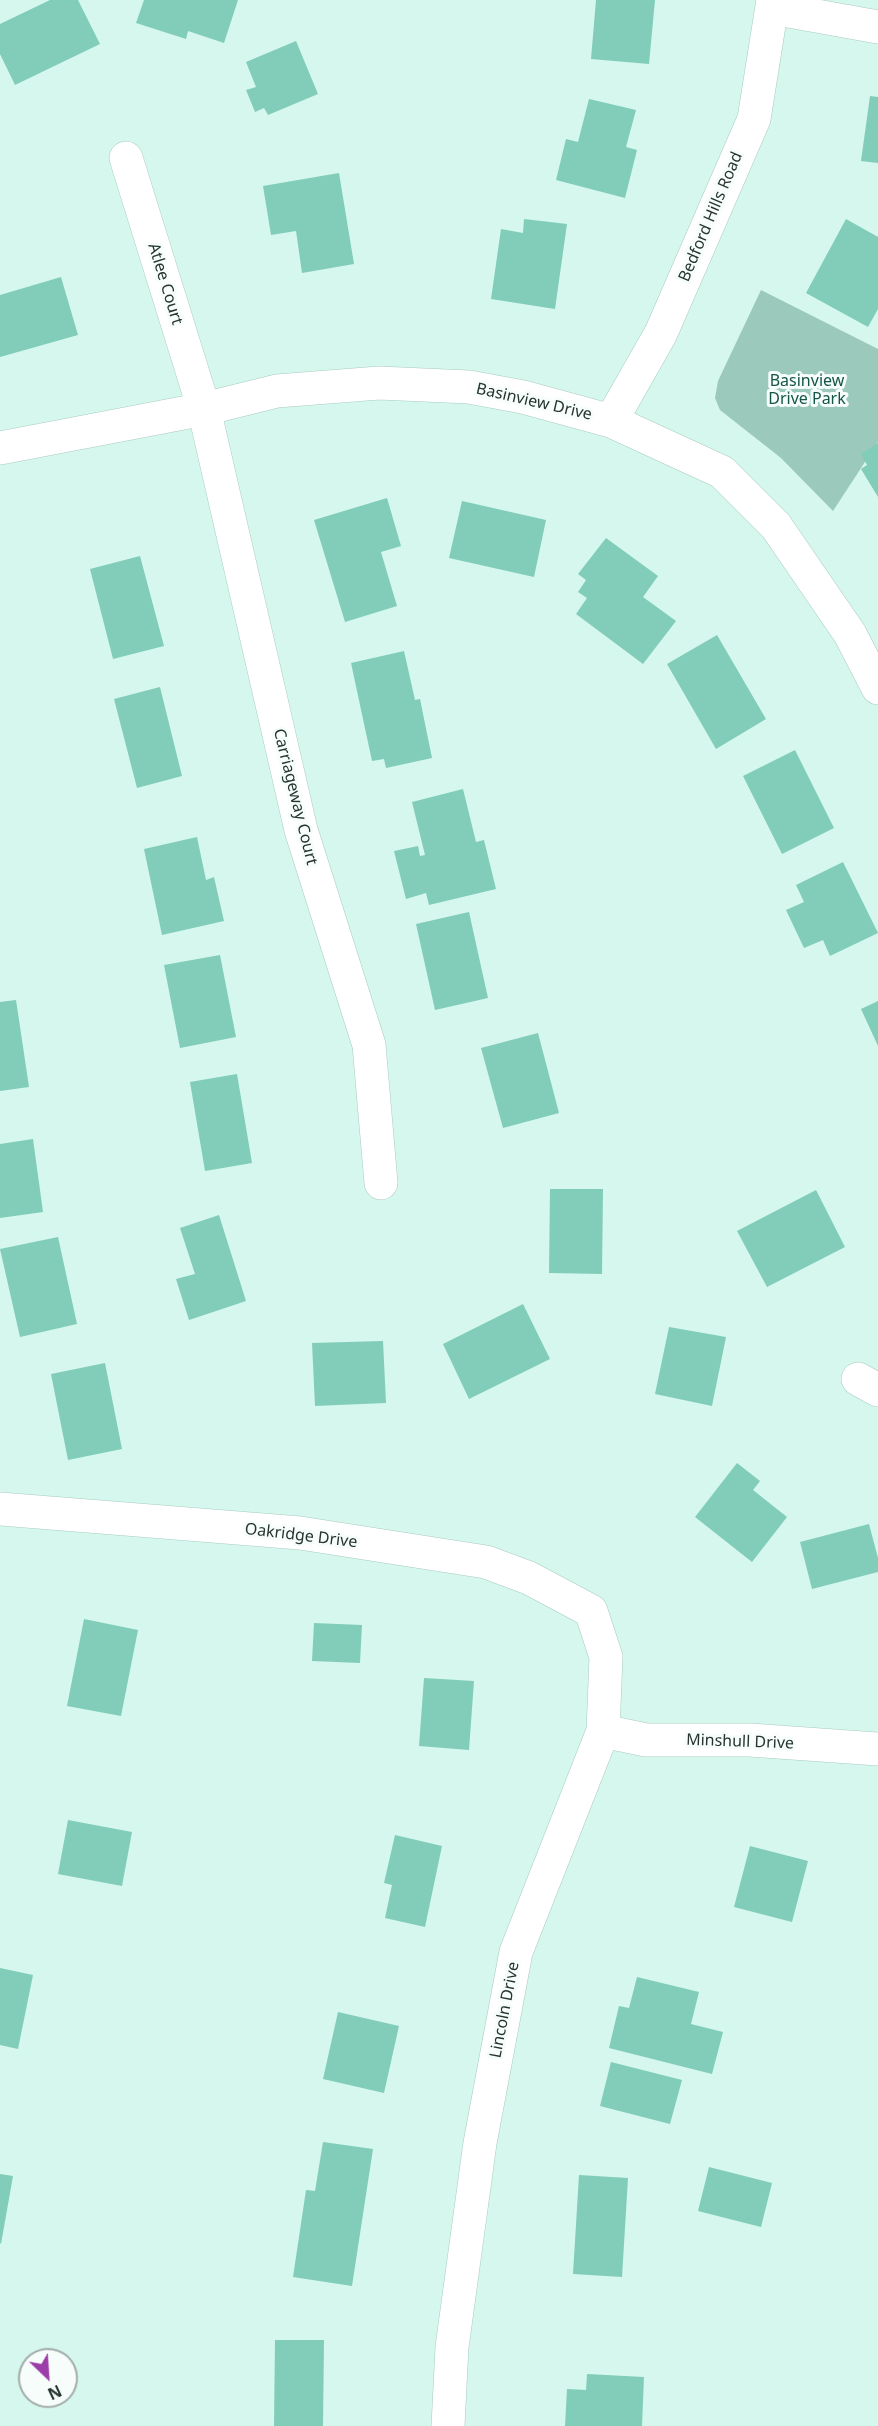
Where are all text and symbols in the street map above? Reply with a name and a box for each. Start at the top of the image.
street label: Bedford Hills Road [675,149,747,285]
street label: Atlee Court [143,241,187,327]
park label: Basinview Drive Park [768,371,846,409]
street label: Basinview Drive [474,379,594,425]
street label: Carriageway Court [269,727,321,867]
street label: Oakridge Drive [244,1520,358,1552]
street label: Minshull Drive [686,1731,794,1753]
street label: Lincoln Drive [486,1960,524,2060]
north arrow [18,2348,78,2408]
text: N [44,2380,65,2405]

